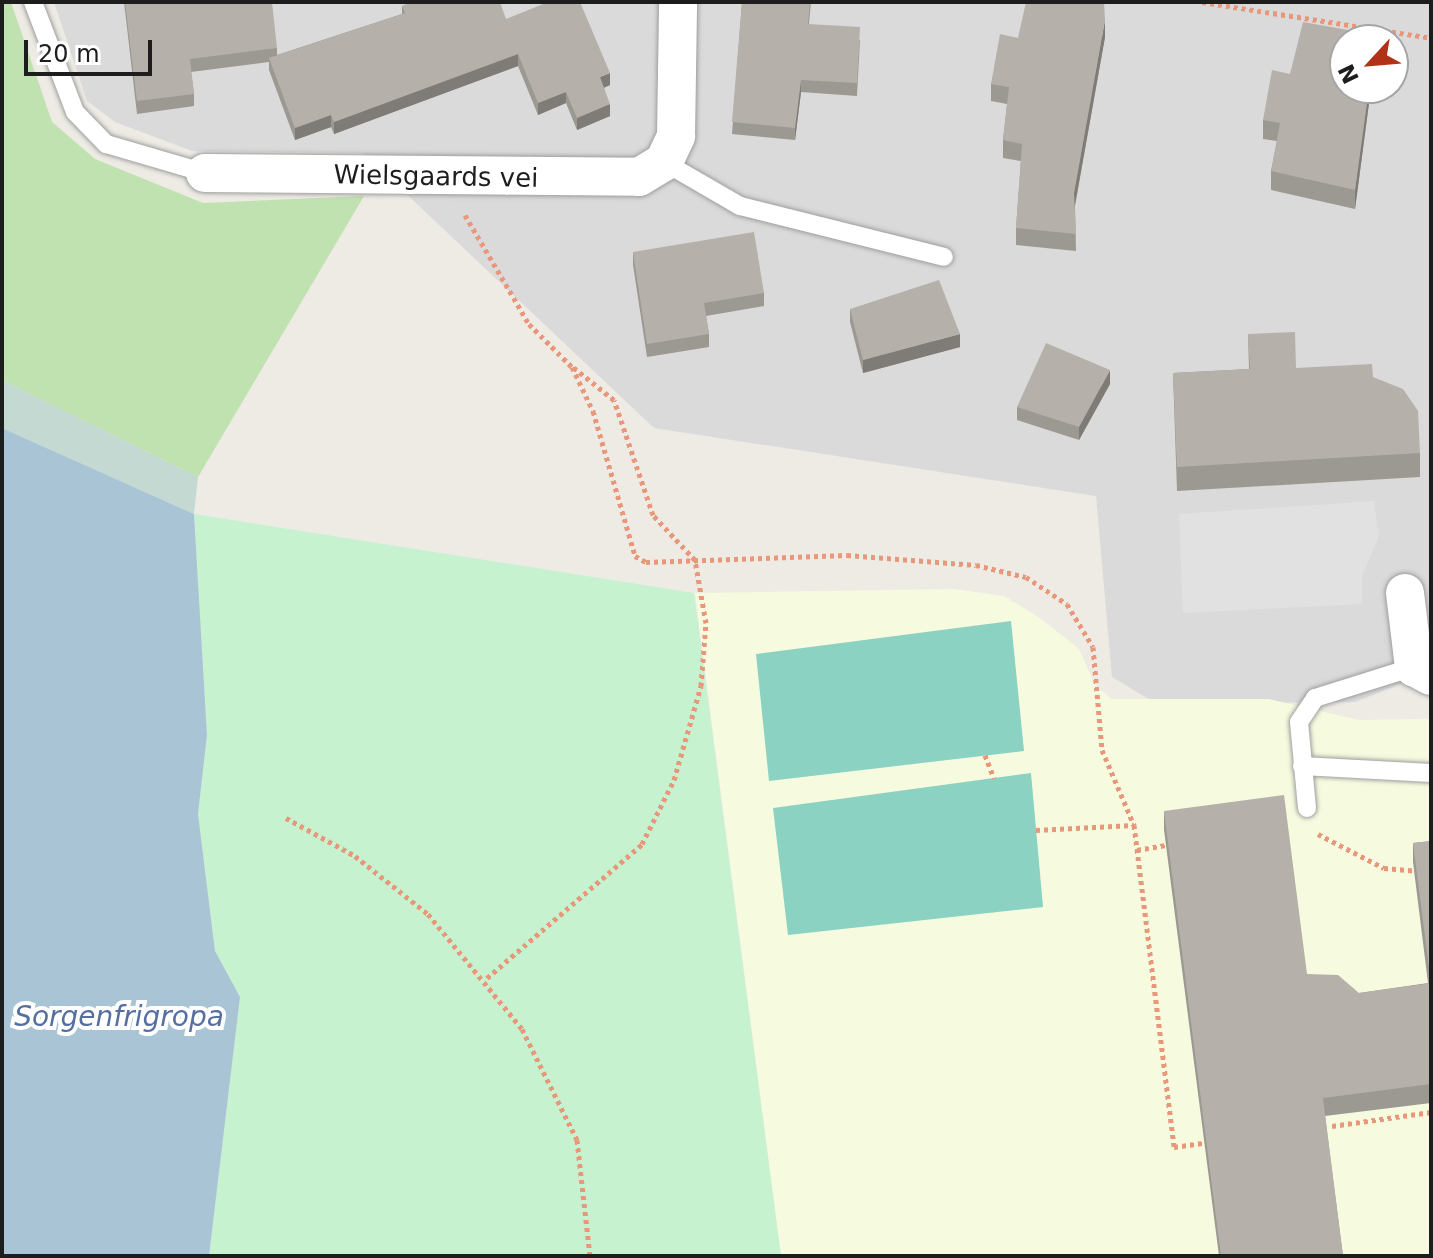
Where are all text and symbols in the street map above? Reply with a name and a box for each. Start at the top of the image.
scale bar [28,24,156,74]
north arrow [1329,24,1409,104]
text: 20 m [38,40,100,68]
text: N [1334,60,1364,88]
street label: Wielsgaards vei [333,160,539,194]
water label: Sorgenfrigropa [14,1000,224,1034]

